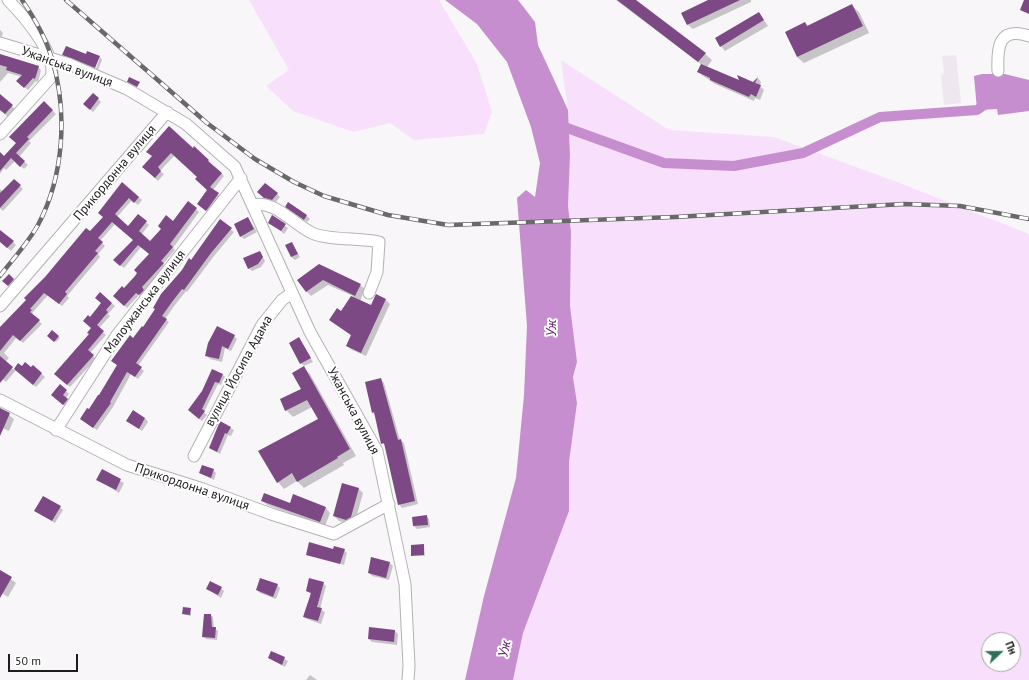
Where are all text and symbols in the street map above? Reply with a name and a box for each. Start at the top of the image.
street label: Ужанська вулиця [19,43,115,91]
street label: Прикордонна вулиця [70,122,160,224]
street label: Малоужанська вулиця [101,247,189,357]
street label: вулиця Йосипа Адама [202,313,276,429]
water label: Уж [544,320,560,336]
street label: Ужанська вулиця [324,365,382,457]
street label: Прикордонна вулиця [133,460,251,514]
north arrow [981,632,1021,672]
water label: Уж [495,639,515,659]
text: Пн [1002,639,1020,656]
scale bar [10,646,80,672]
text: 50 m [15,653,41,668]

